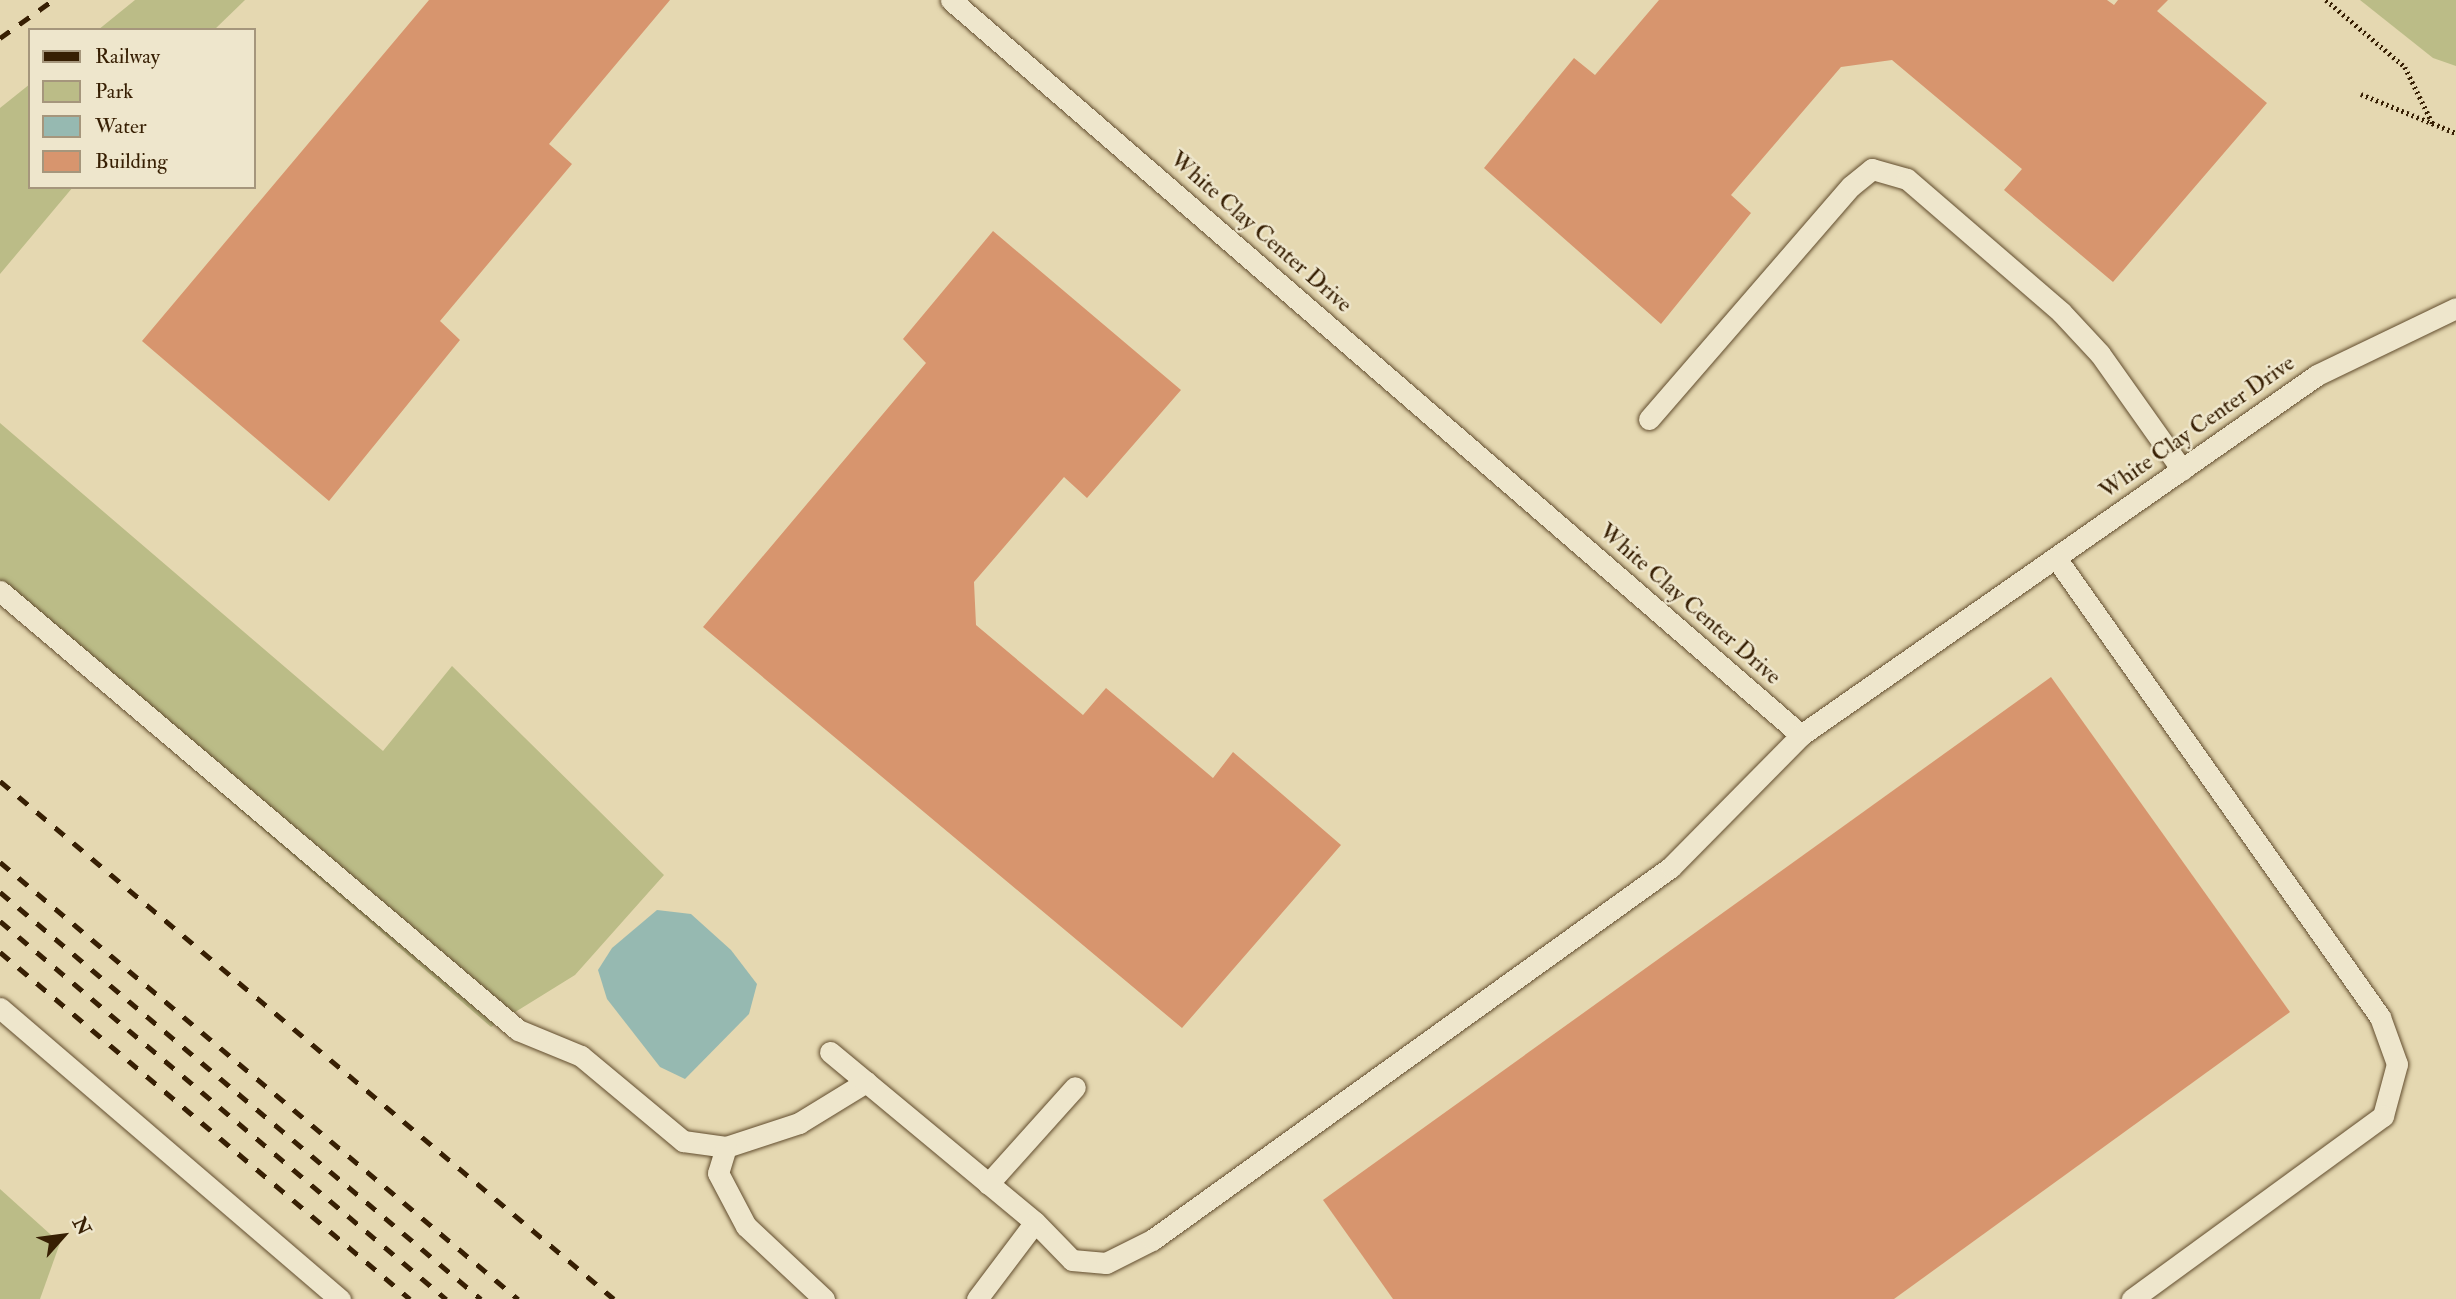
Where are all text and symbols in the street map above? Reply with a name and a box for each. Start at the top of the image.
legend [28,28,256,189]
text: Railway [95,43,160,70]
text: Park [95,78,133,105]
text: Water [95,113,147,140]
street label: White Clay Center Drive [1164,146,1358,318]
text: Building [95,148,168,175]
street label: White Clay Center Drive [2094,349,2300,505]
street label: White Clay Center Drive [1593,518,1787,690]
north arrow [28,1201,98,1271]
text: N [67,1213,96,1239]

